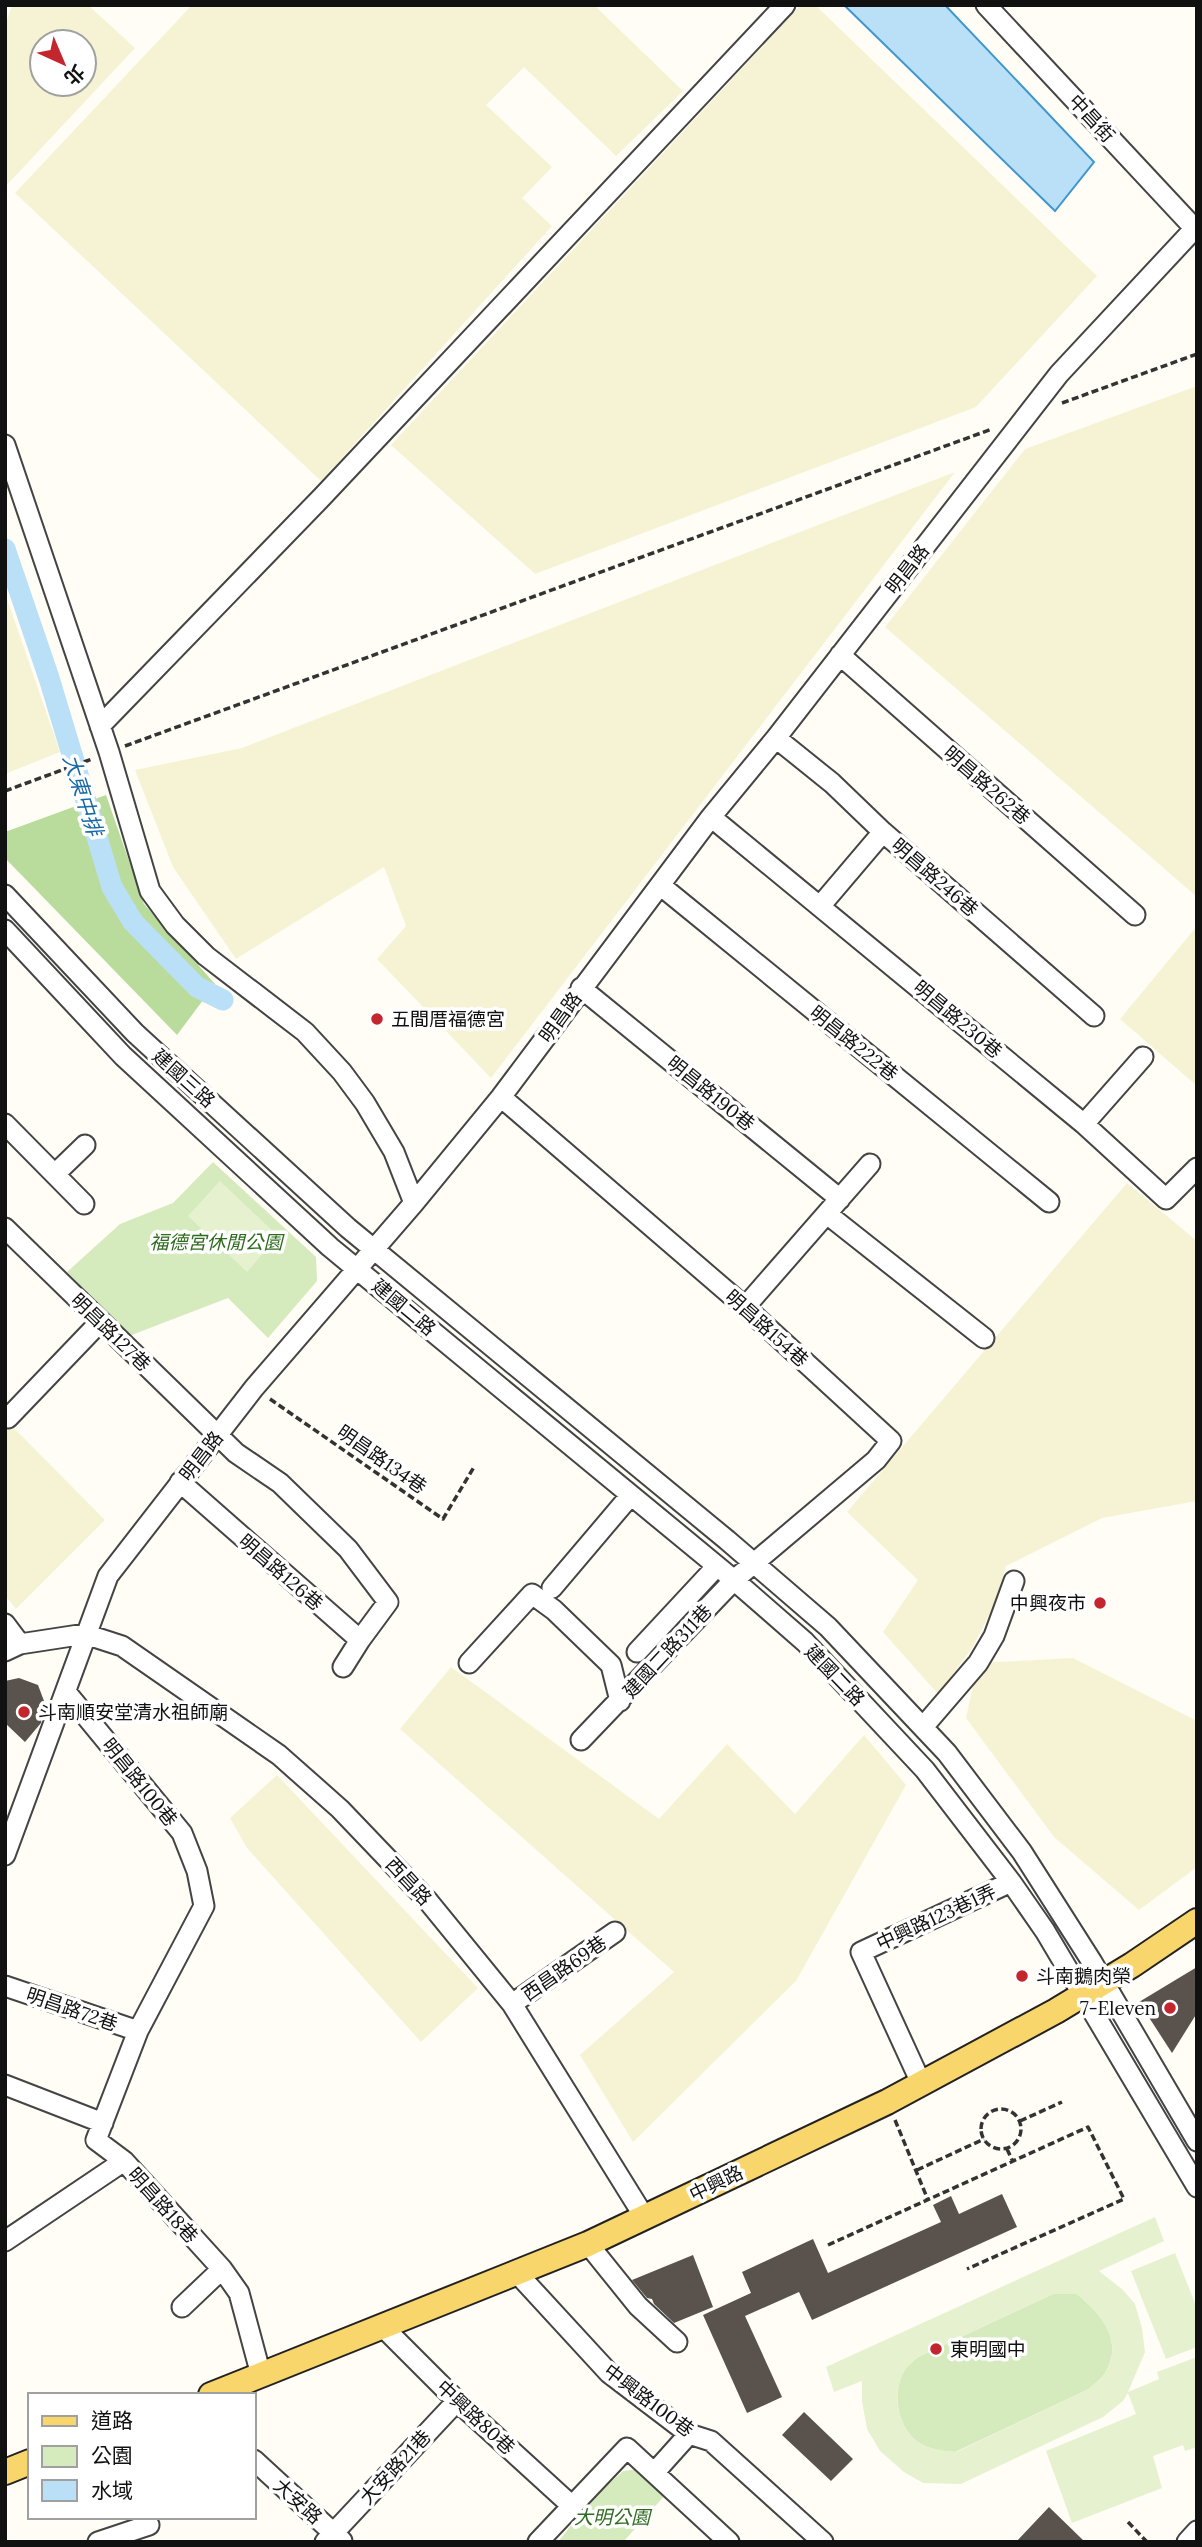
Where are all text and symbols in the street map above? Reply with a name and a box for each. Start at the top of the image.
north arrow [28,28,98,98]
text: 北 [60,60,90,90]
street label: 中昌街 [1064,89,1120,147]
street label: 明昌路 [880,539,934,599]
street label: 明昌路262巷 [939,741,1035,829]
water label: 大東中排 [57,751,110,842]
street label: 明昌路246巷 [887,833,983,921]
street label: 明昌路230巷 [909,975,1007,1063]
street label: 明昌路 [534,987,586,1047]
street label: 明昌路222巷 [805,1000,903,1086]
place label: 五間厝福德宮 [391,1007,505,1031]
marker: 五間厝福德宮 [369,1011,385,1027]
street label: 建國三路 [148,1044,220,1112]
street label: 明昌路190巷 [662,1050,760,1136]
park label: 福德宮休閒公園 [149,1230,285,1254]
street label: 建國二路 [367,1273,441,1341]
street label: 明昌路154巷 [720,1284,814,1372]
street label: 明昌路127巷 [66,1288,156,1376]
street label: 明昌路134巷 [333,1419,431,1499]
street label: 明昌路 [174,1426,228,1486]
street label: 明昌路126巷 [234,1529,328,1615]
place label: 中興夜市 [1010,1591,1086,1615]
marker: 中興夜市 [1092,1595,1108,1611]
street label: 建國二路311巷 [618,1599,716,1703]
street label: 建國二路 [800,1639,870,1711]
place label: 斗南順安堂清水祖師廟 [38,1700,228,1724]
marker: 斗南順安堂清水祖師廟 [16,1704,32,1720]
street label: 明昌路100巷 [97,1733,183,1831]
street label: 西昌路 [381,1852,437,1910]
street label: 中興路123巷1弄 [872,1879,1000,1955]
street label: 西昌路69巷 [517,1930,611,2006]
place label: 斗南鵝肉榮 [1036,1964,1131,1988]
marker: 斗南鵝肉榮 [1014,1968,1030,1984]
street label: 明昌路72巷 [23,1982,121,2036]
place label: 7-Eleven [1080,1996,1156,2020]
marker: 7-Eleven [1162,2000,1178,2016]
street label: 中興路 [685,2160,747,2206]
street label: 明昌路18巷 [123,2162,203,2248]
place label: 東明國中 [950,2337,1026,2361]
marker: 東明國中 [928,2341,944,2357]
street label: 中興路100巷 [599,2358,699,2442]
street label: 中興路80巷 [432,2375,520,2459]
legend [28,2393,256,2519]
text: 道路 [91,2407,133,2434]
street label: 大安路21巷 [354,2425,436,2509]
text: 公園 [91,2442,133,2469]
street label: 大安路 [269,2473,327,2529]
text: 水域 [91,2477,133,2504]
park label: 大明公園 [574,2505,653,2529]

